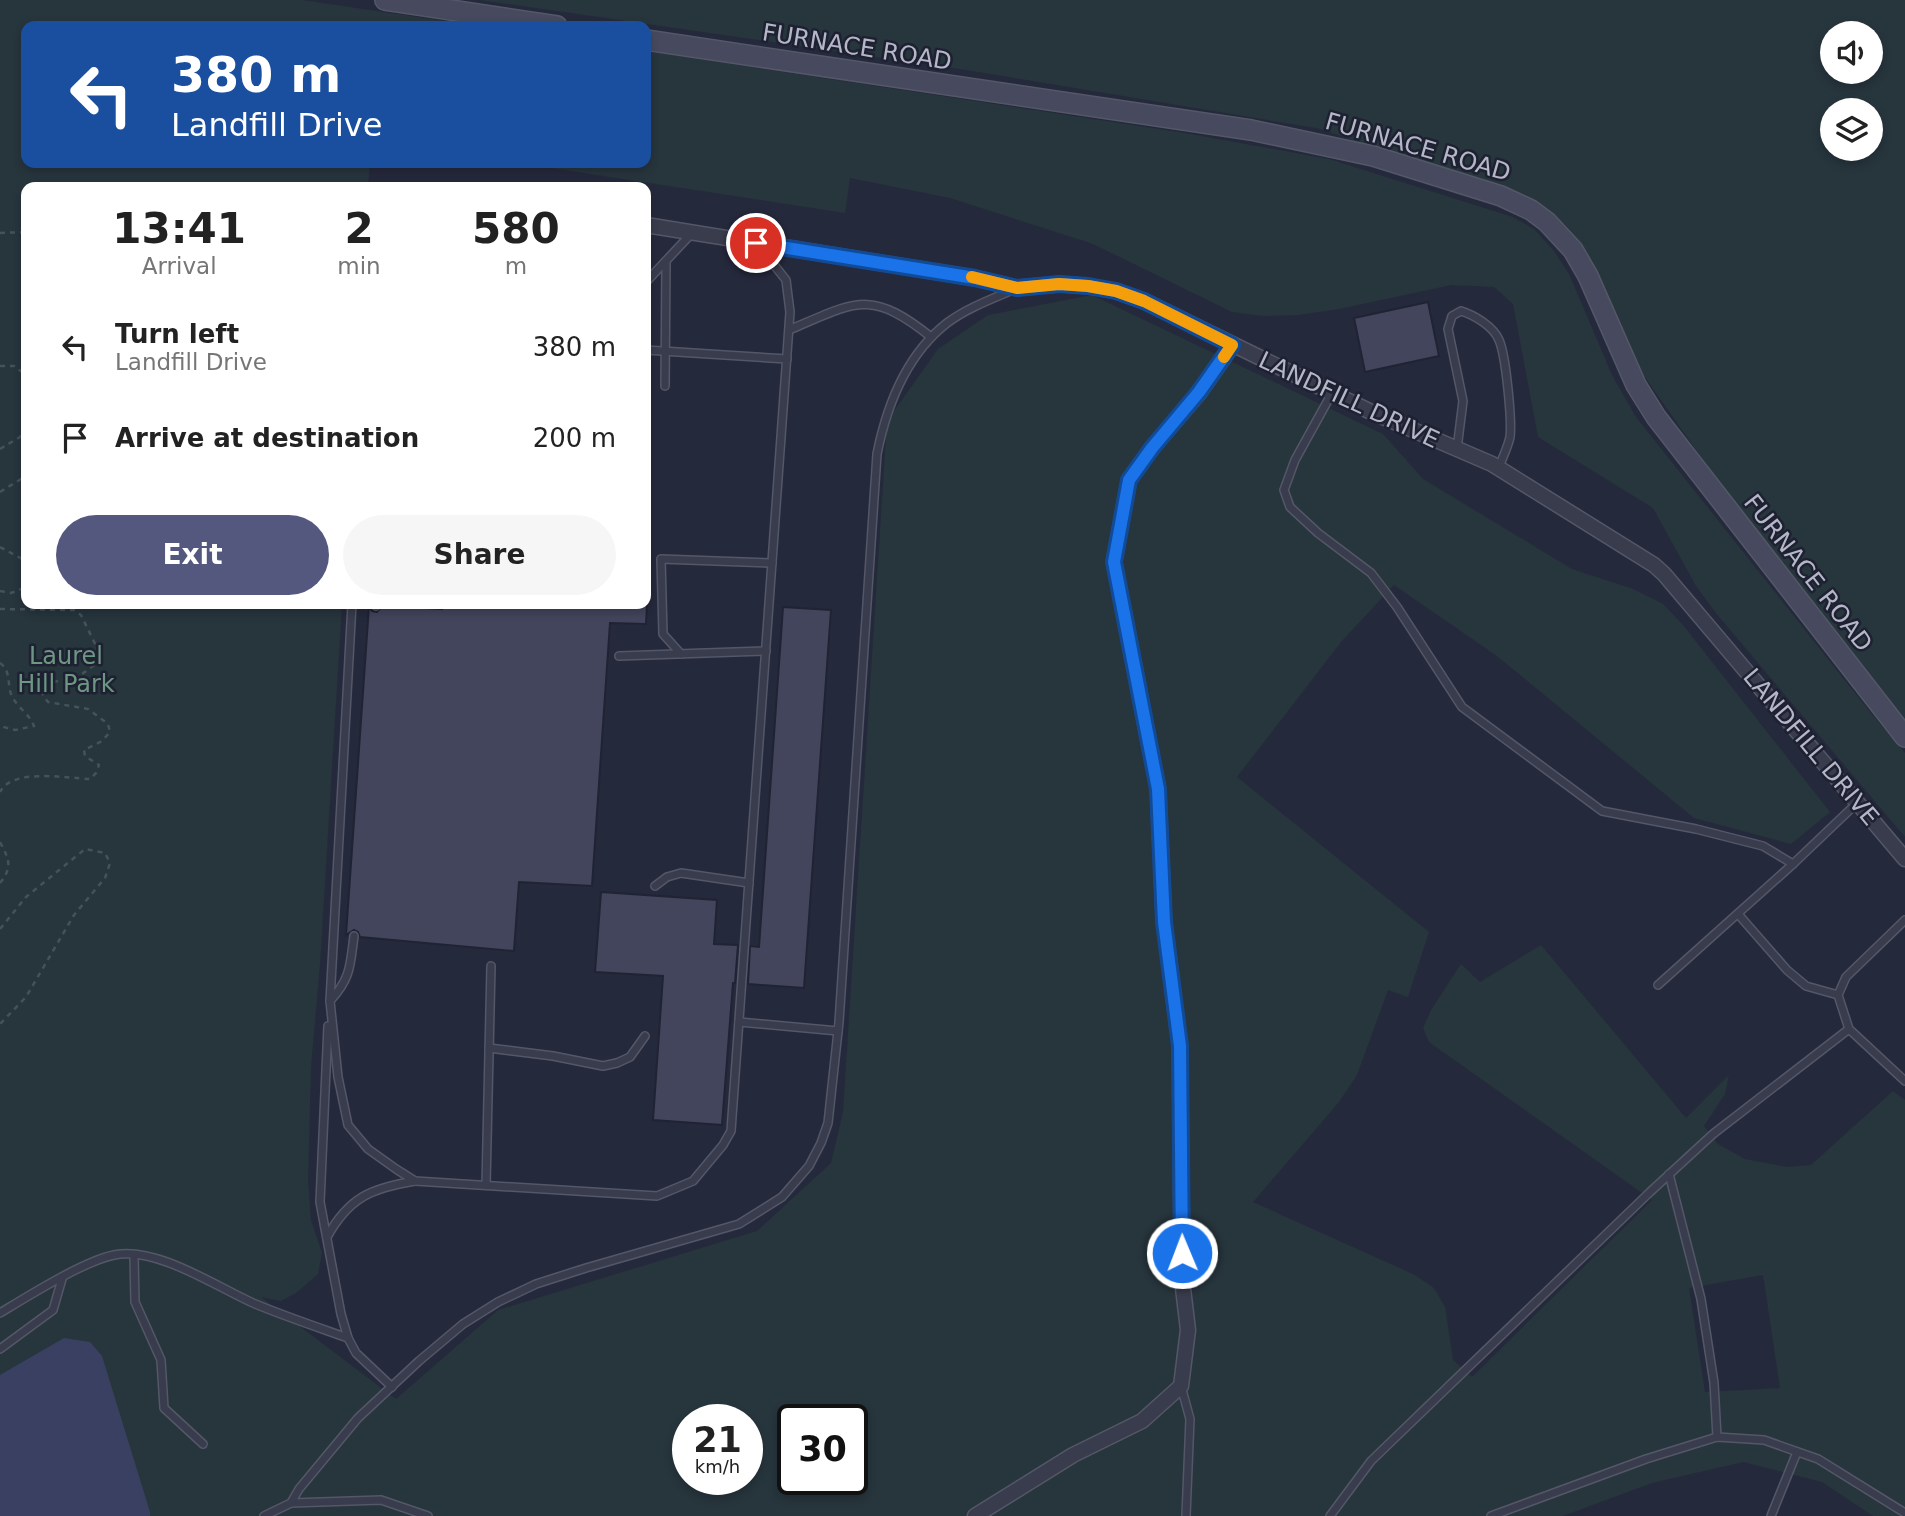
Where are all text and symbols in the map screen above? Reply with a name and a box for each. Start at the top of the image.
street label: FURNACE ROAD [760,18,954,76]
map controls [1820,21,1883,161]
button: sound [1820,21,1883,84]
text: 380 m [171,47,341,104]
icon: left [56,49,147,140]
button: layers [1820,98,1883,161]
text: Landfill Drive [171,106,382,144]
street label: FURNACE ROAD [1322,107,1514,187]
text: 13:41 [112,204,246,253]
text: 2 [344,204,374,253]
text: 580 [472,204,560,253]
pin [726,213,786,273]
icon: arrive [737,224,775,262]
text: Arrival [142,253,217,279]
text: min [337,253,381,279]
text: m [505,253,527,279]
text: Turn left [115,319,239,349]
icon: left [56,328,94,366]
text: 380 m [533,332,616,362]
street label: LANDFILL DRIVE [1254,346,1444,454]
text: Landfill Drive [115,349,267,375]
icon: arrive [56,419,94,457]
text: Arrive at destination [115,423,419,453]
text: 200 m [533,423,616,453]
street label: FURNACE ROAD [1738,489,1878,657]
button: Exit [56,515,329,595]
button: Share [343,515,616,595]
park label: Laurel Hill Park [17,642,115,698]
street label: LANDFILL DRIVE [1737,663,1885,831]
position arrow [1145,1216,1219,1290]
speed limit sign: 30 [777,1404,868,1495]
text: 21 [693,1420,742,1460]
text: km/h [695,1456,740,1477]

